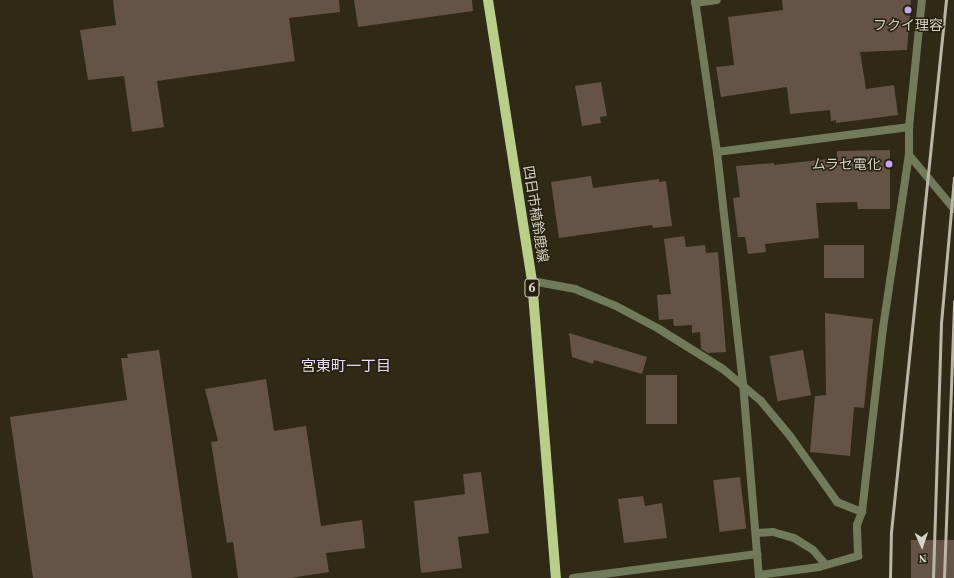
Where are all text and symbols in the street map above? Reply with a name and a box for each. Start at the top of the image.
marker: フクイ理容 [903,5,913,15]
place label: フクイ理容 [873,17,943,33]
place label: ムラセ電化 [811,156,881,172]
marker: ムラセ電化 [884,159,894,169]
street label: 四日市楠鈴鹿線 [520,164,552,264]
road number: 6 [524,277,540,299]
district label: 宮東町一丁目 [301,357,391,375]
north arrow [902,526,942,566]
text: N [918,551,927,566]

